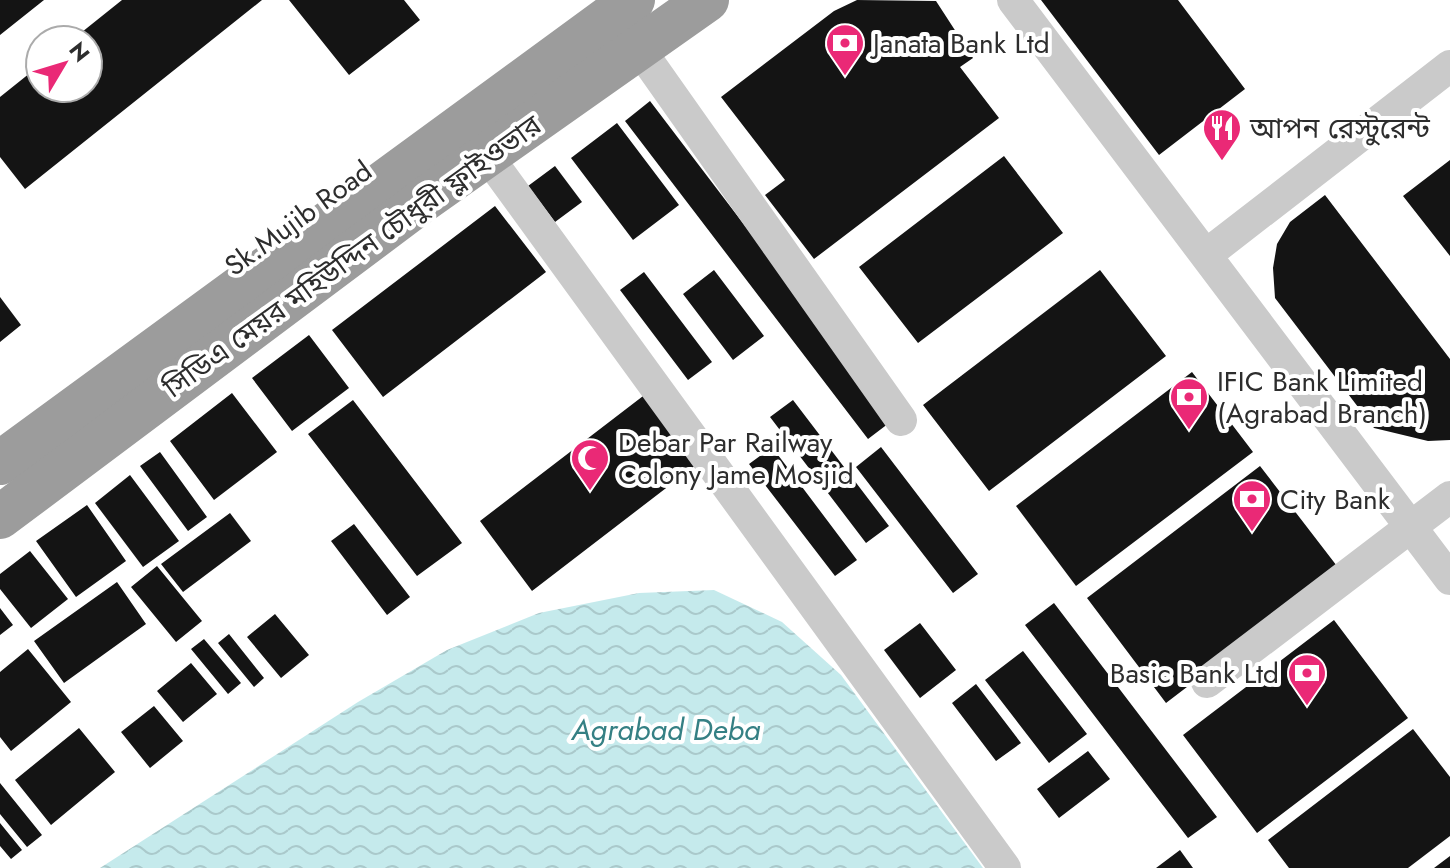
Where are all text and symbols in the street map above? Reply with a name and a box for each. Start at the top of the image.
bank icon: Janata Bank Ltd [824,22,866,77]
place label: Janata Bank Ltd [869,23,1050,64]
north arrow [24,24,104,104]
text: N [62,35,98,68]
street label: সিডিএ মেয়র মহিউদ্দিন চৌধুরী ফ্লাইওভার [154,105,550,408]
restaurant icon: আপন রেস্টুরেন্ট [1201,107,1243,162]
place label: আপন রেস্টুরেন্ট [1249,108,1431,149]
street label: Sk.Mujib Road [216,151,380,286]
place label: IFIC Bank Limited (Agrabad Branch) [1217,361,1427,434]
bank icon: IFIC Bank Limited (Agrabad Branch) [1168,376,1210,431]
place label: Debar Par Railway Colony Jame Mosjid [618,422,854,495]
mosque icon: Debar Par Railway Colony Jame Mosjid [569,437,611,492]
bank icon: City Bank [1231,478,1273,533]
place label: City Bank [1280,479,1391,520]
bank icon: Basic Bank Ltd [1286,652,1328,707]
place label: Basic Bank Ltd [1110,653,1279,694]
water label: Agrabad Deba [570,708,761,751]

